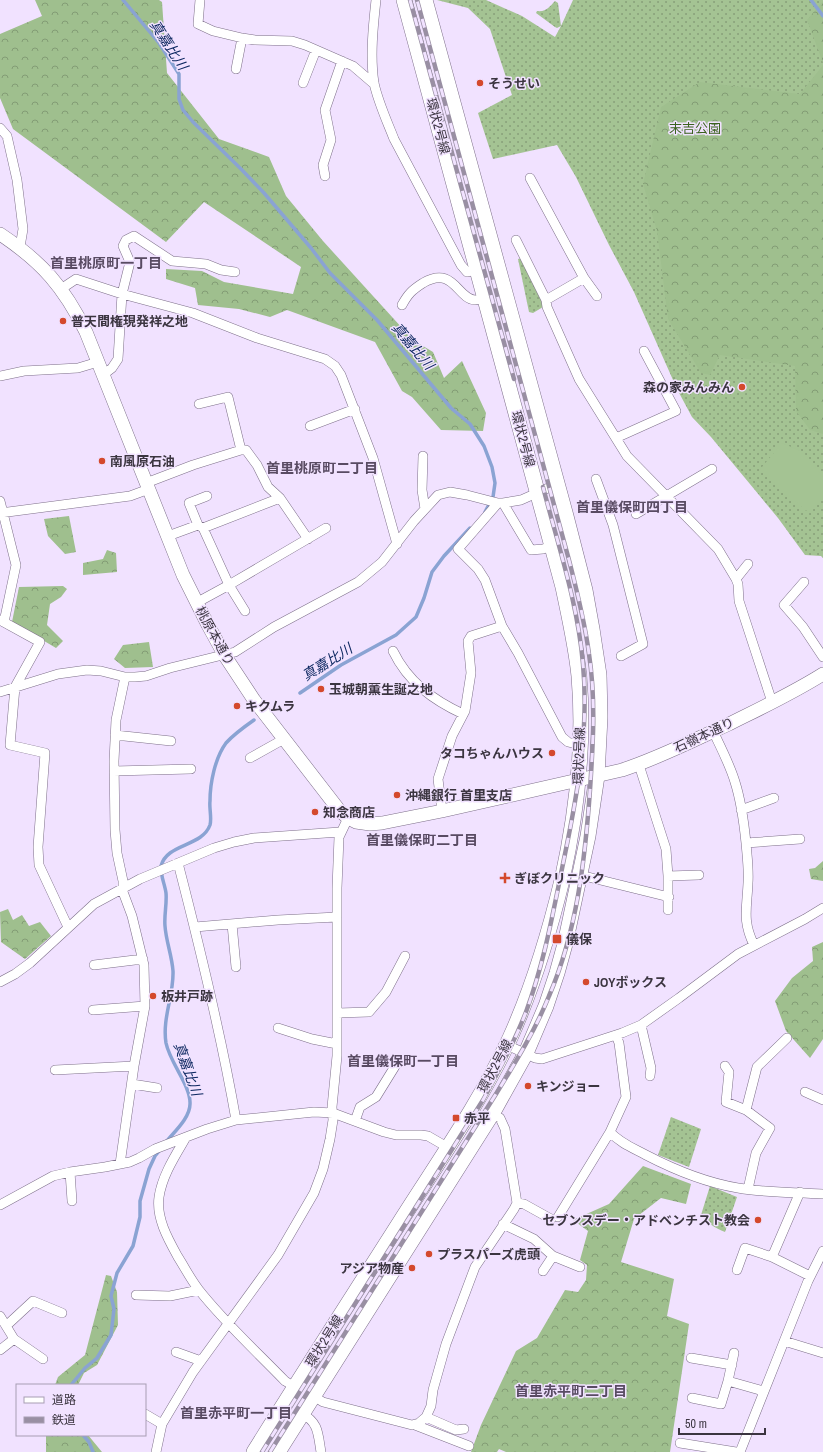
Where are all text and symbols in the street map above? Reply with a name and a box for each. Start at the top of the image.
water label: 真嘉比川 [146,17,193,75]
place label: そうせい [488,75,540,92]
marker: そうせい [475,78,485,88]
street label: 環状2号線 [422,96,454,156]
park label: 末吉公園 [669,120,721,137]
district label: 首里桃原町一丁目 [50,254,162,272]
place label: 普天間権現発祥之地 [71,313,188,330]
marker: 普天間権現発祥之地 [58,316,68,326]
water label: 真嘉比川 [388,319,439,375]
place label: 森の家みんみん [643,379,734,396]
marker: 森の家みんみん [737,382,747,392]
street label: 環状2号線 [507,409,539,469]
place label: 南風原石油 [110,453,175,470]
marker: 南風原石油 [97,456,107,466]
district label: 首里桃原町二丁目 [266,459,378,477]
district label: 首里儀保町四丁目 [576,498,688,516]
street label: 桃原本通り [192,603,238,669]
water label: 真嘉比川 [298,638,357,684]
place label: 玉城朝薫生誕之地 [329,681,433,698]
marker: 玉城朝薫生誕之地 [316,684,326,694]
place label: キクムラ [245,698,295,715]
marker: キクムラ [232,701,242,711]
street label: 石嶺本通り [671,714,737,756]
street label: 環状2号線 [569,727,589,785]
place label: タコちゃんハウス [440,745,544,762]
marker: タコちゃんハウス [547,748,557,758]
place label: 沖縄銀行 首里支店 [405,787,512,804]
marker: 沖縄銀行 首里支店 [392,790,402,800]
place label: 知念商店 [323,804,375,821]
marker: 知念商店 [310,807,320,817]
district label: 首里儀保町二丁目 [366,831,478,849]
place label: ぎぼクリニック [514,870,605,887]
marker: ぎぼクリニック [499,872,511,884]
place label: 儀保 [566,931,592,948]
marker: 儀保 [551,933,563,945]
place label: JOYボックス [594,974,667,991]
marker: JOYボックス [581,977,591,987]
place label: 板井戸跡 [161,988,213,1005]
marker: 板井戸跡 [148,991,158,1001]
street label: 環状2号線 [474,1036,516,1096]
water label: 真嘉比川 [170,1040,207,1100]
district label: 首里儀保町一丁目 [347,1052,459,1070]
place label: キンジョー [536,1078,601,1095]
marker: キンジョー [523,1081,533,1091]
place label: 赤平 [464,1110,490,1127]
marker: 赤平 [451,1113,461,1123]
place label: セブンスデー・アドベンチスト教会 [542,1212,750,1229]
marker: セブンスデー・アドベンチスト教会 [753,1215,763,1225]
place label: プラスパーズ虎頭 [437,1246,541,1263]
marker: プラスパーズ虎頭 [424,1249,434,1259]
place label: アジア物産 [340,1260,404,1277]
marker: アジア物産 [407,1263,417,1273]
street label: 環状2号線 [301,1312,347,1370]
district label: 首里赤平町二丁目 [515,1382,627,1400]
legend [16,1384,146,1436]
text: 道路 [52,1392,76,1408]
district label: 首里赤平町一丁目 [180,1404,292,1422]
scale bar [679,1410,765,1436]
text: 鉄道 [52,1412,76,1428]
text: 50 m [685,1416,707,1432]

